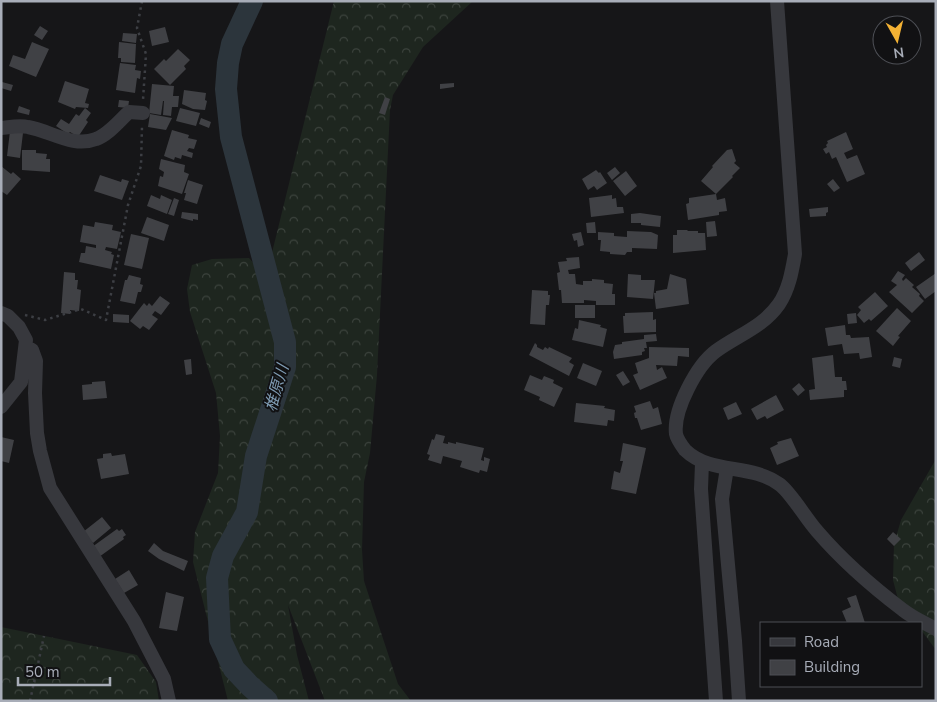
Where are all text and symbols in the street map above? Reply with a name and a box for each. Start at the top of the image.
north arrow [872,15,922,65]
text: N [892,42,905,63]
water label: 椎原川 [260,360,295,414]
legend [760,622,922,687]
text: Road [804,632,839,652]
scale bar [18,654,110,686]
text: Building [804,657,860,677]
text: 50 m [25,662,60,682]

